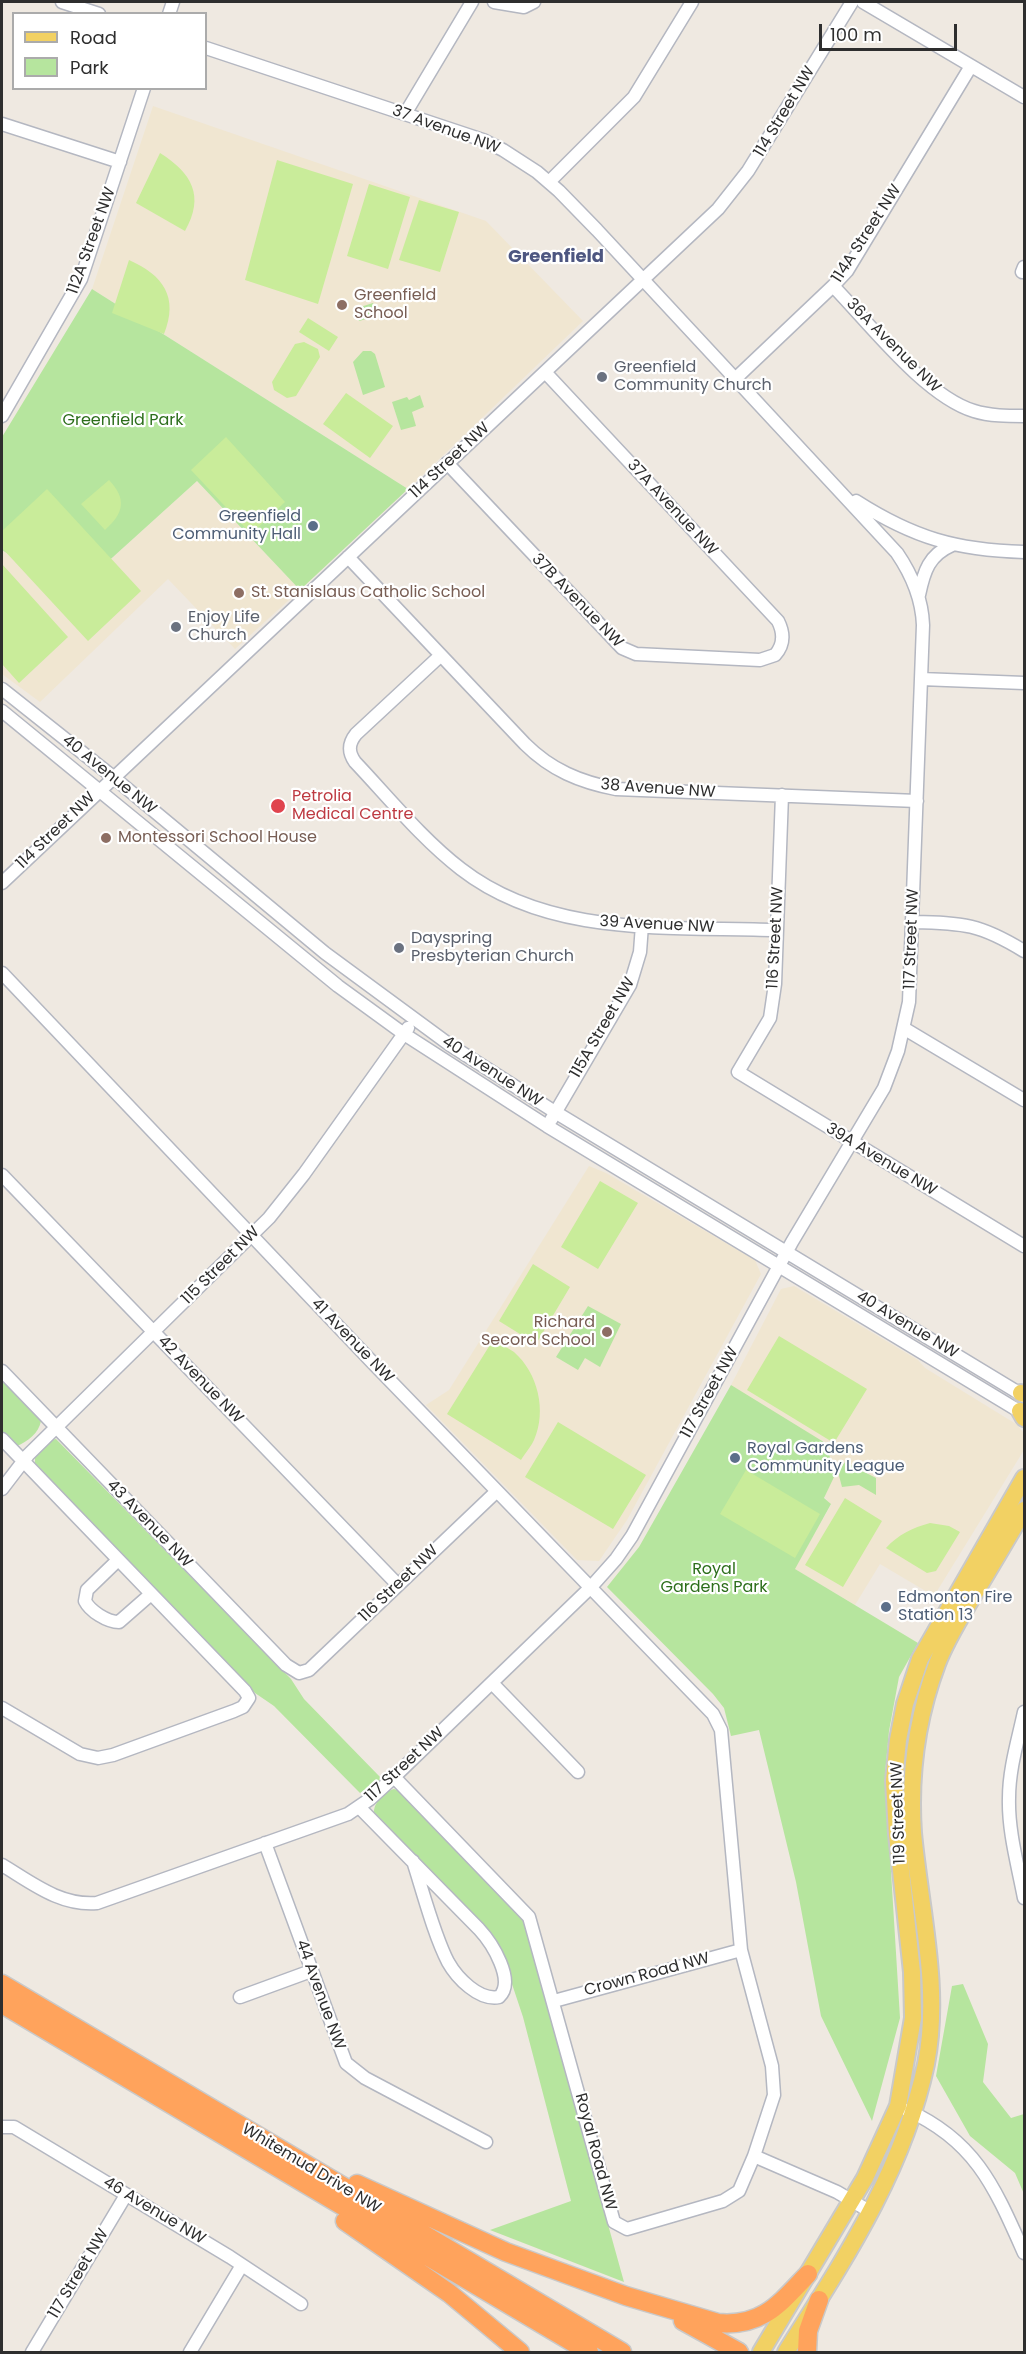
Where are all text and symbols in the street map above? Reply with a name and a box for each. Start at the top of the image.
legend [12,12,207,90]
scale bar [822,12,960,50]
text: 100 m [830,22,882,47]
text: Road [70,25,117,50]
text: Park [70,55,109,80]
street label: 114 Street NW [750,63,820,161]
street label: 37 Avenue NW [389,102,503,158]
street label: 114A Street NW [828,181,906,287]
street label: 112A Street NW [64,185,120,297]
district label: Greenfield [508,246,604,268]
place label: Greenfield School [354,286,436,324]
street label: 36A Avenue NW [842,295,944,397]
marker: Greenfield School [335,298,349,312]
place label: Greenfield Community Church [614,358,772,396]
marker: Greenfield Community Church [595,370,609,384]
park label: Greenfield Park [63,411,183,431]
street label: 114 Street NW [406,419,494,503]
street label: 37A Avenue NW [623,456,721,560]
place label: Greenfield Community Hall [172,507,301,545]
marker: Greenfield Community Hall [306,519,320,533]
street label: 37B Avenue NW [527,550,627,652]
place label: St. Stanislaus Catholic School [251,583,485,603]
marker: St. Stanislaus Catholic School [232,586,246,600]
place label: Enjoy Life Church [188,608,260,646]
marker: Enjoy Life Church [169,620,183,634]
street label: 40 Avenue NW [58,731,160,819]
street label: 38 Avenue NW [600,775,716,803]
place label: Petrolia Medical Centre [292,787,413,825]
street label: 114 Street NW [12,788,100,874]
marker: Petrolia Medical Centre [269,797,287,815]
place label: Montessori School House [118,828,317,848]
marker: Montessori School House [99,831,113,845]
street label: 116 Street NW [764,886,788,990]
street label: 117 Street NW [901,888,923,990]
street label: 39 Avenue NW [599,912,715,938]
place label: Dayspring Presbyterian Church [411,929,574,967]
marker: Dayspring Presbyterian Church [392,941,406,955]
street label: 115A Street NW [566,974,640,1082]
street label: 40 Avenue NW [438,1032,546,1112]
street label: 39A Avenue NW [822,1119,940,1201]
street label: 115 Street NW [178,1223,264,1309]
street label: 40 Avenue NW [853,1287,961,1363]
street label: 41 Avenue NW [307,1295,397,1387]
place label: Richard Secord School [481,1313,595,1351]
marker: Richard Secord School [600,1325,614,1339]
street label: 42 Avenue NW [153,1332,247,1428]
street label: 117 Street NW [677,1344,743,1442]
place label: Royal Gardens Community League [747,1439,905,1477]
marker: Royal Gardens Community League [728,1451,742,1465]
street label: 43 Avenue NW [102,1476,196,1572]
street label: 116 Street NW [355,1541,443,1627]
park label: Royal Gardens Park [660,1560,768,1598]
place label: Edmonton Fire Station 13 [898,1588,1012,1626]
marker: Edmonton Fire Station 13 [879,1600,893,1614]
street label: 117 Street NW [361,1723,449,1807]
street label: 119 Street NW [888,1761,910,1865]
street label: 44 Avenue NW [291,1937,349,2053]
street label: Crown Road NW [582,1949,712,2001]
street label: Royal Road NW [570,2091,620,2213]
street label: Whitemud Drive NW [238,2120,384,2218]
street label: 46 Avenue NW [99,2173,209,2249]
street label: 117 Street NW [45,2226,113,2322]

